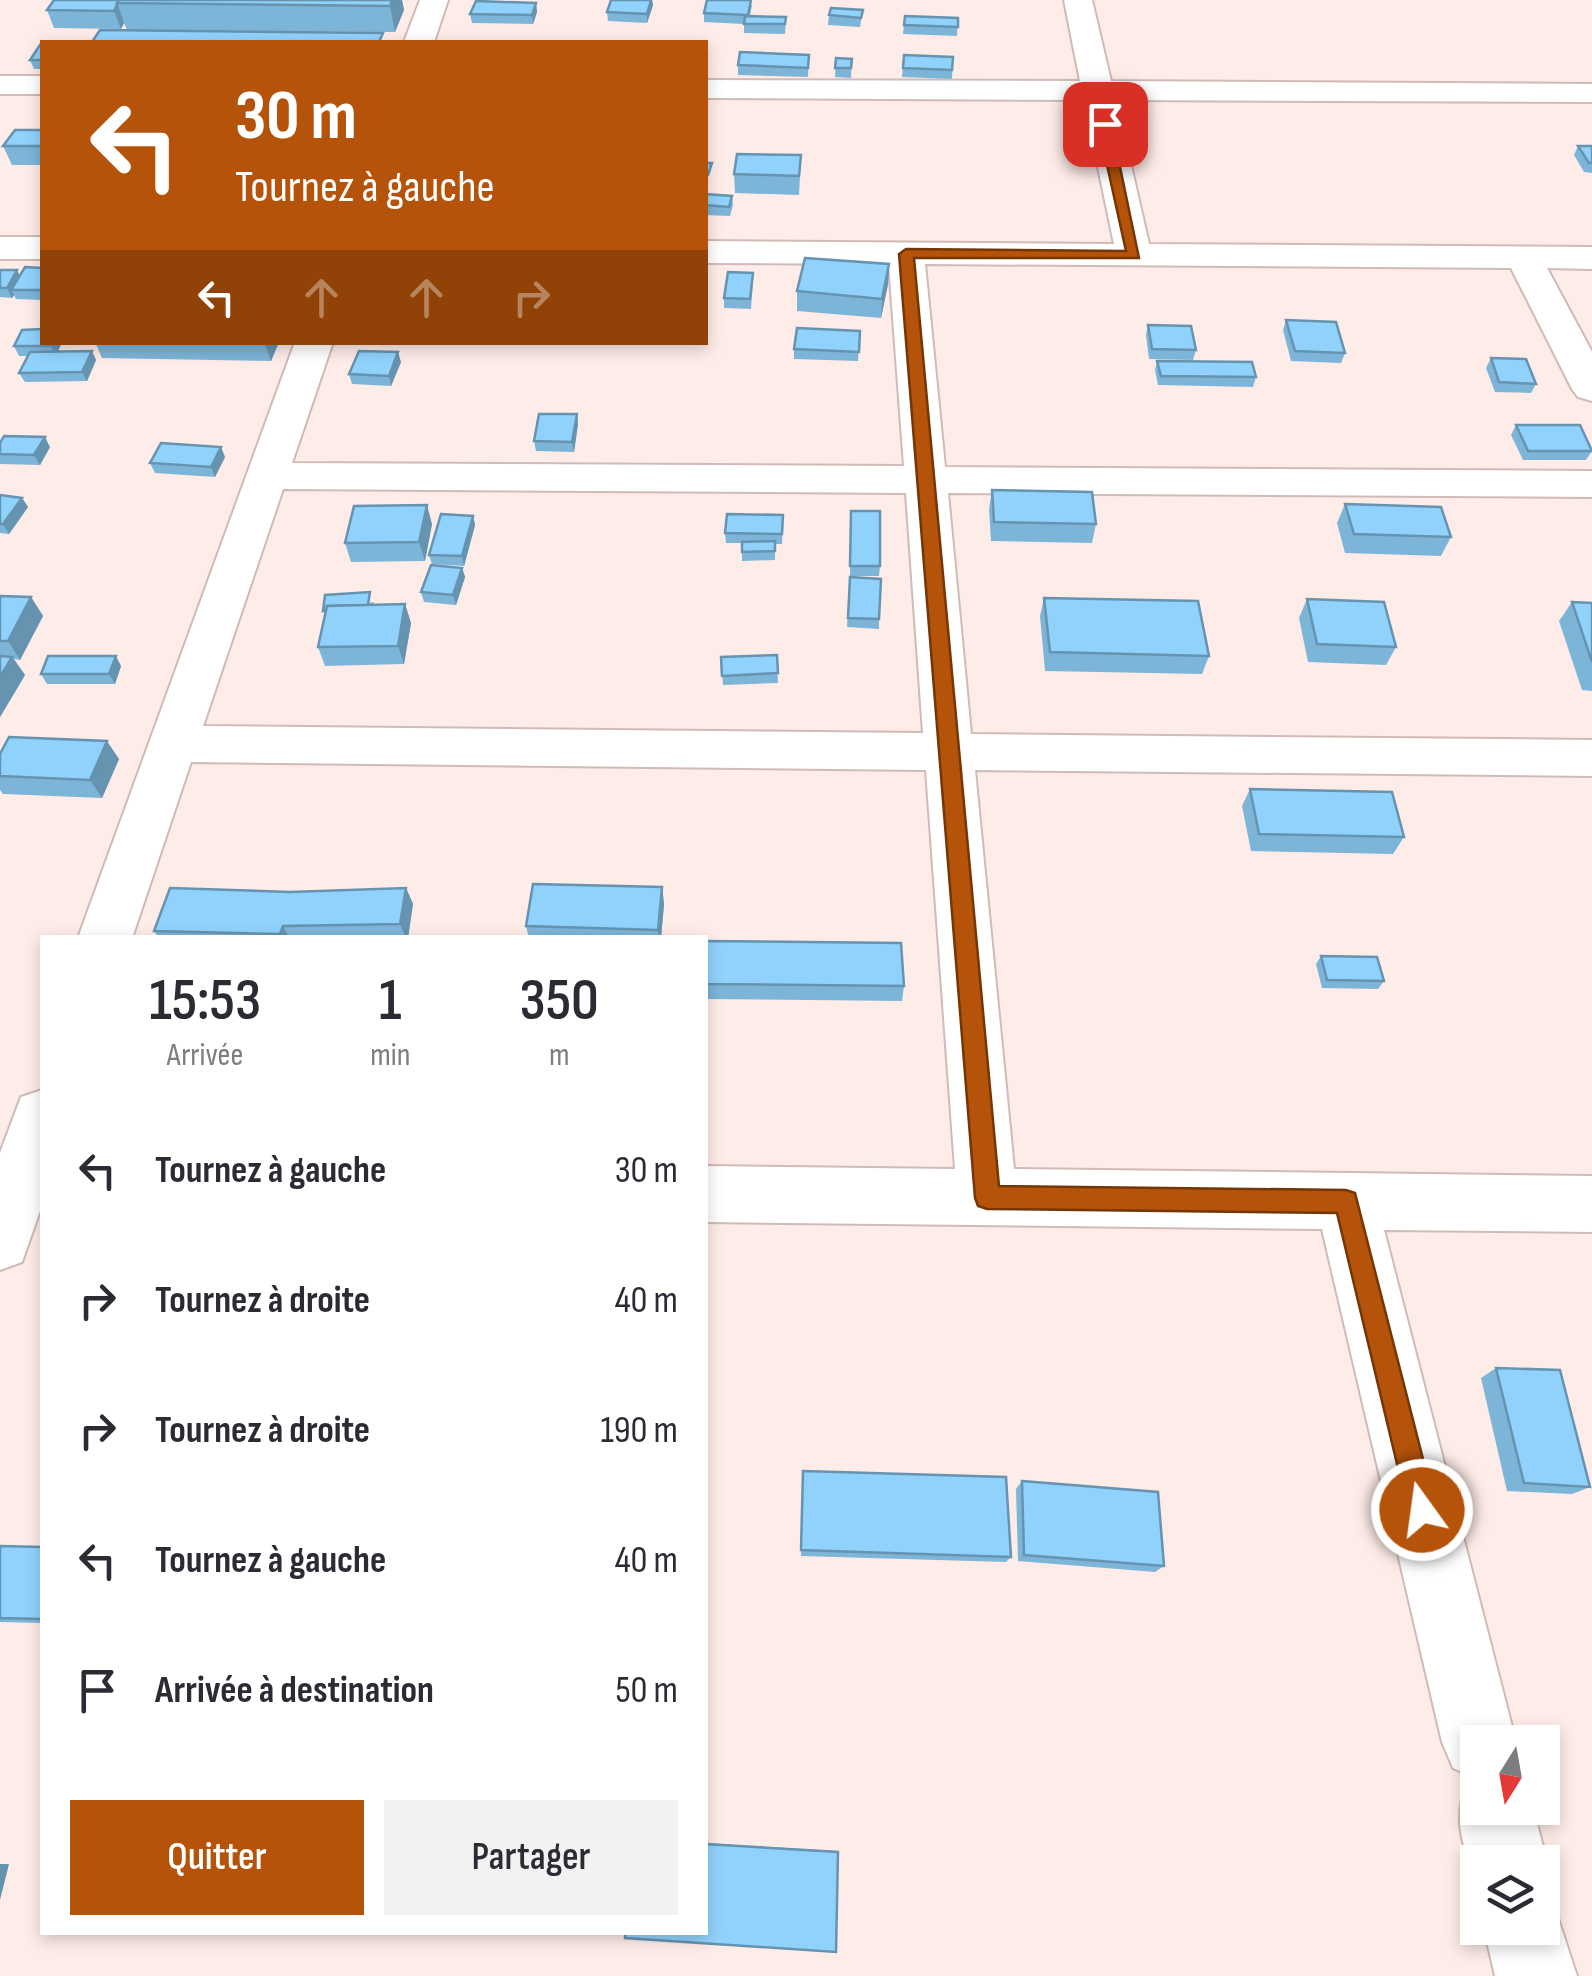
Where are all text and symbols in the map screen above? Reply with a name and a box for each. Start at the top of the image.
text: 30 m [235,75,357,159]
icon: left [70,80,200,210]
pin [1063,82,1148,167]
icon: arrive [1078,97,1133,152]
text: Tournez à gauche [235,160,495,215]
icon: left [189,270,244,325]
icon: ahead [294,270,349,325]
icon: ahead [399,270,454,325]
icon: right [504,270,559,325]
text: 15:53 [149,965,261,1037]
text: 1 [379,965,402,1037]
text: 350 [520,965,599,1037]
text: Arrivée [167,1036,243,1075]
text: min [370,1036,410,1075]
text: m [549,1036,569,1075]
icon: left [70,1143,125,1198]
text: Tournez à gauche [155,1148,386,1193]
text: 30 m [615,1148,678,1193]
icon: right [70,1273,125,1328]
text: Tournez à droite [155,1278,370,1323]
text: 40 m [615,1278,678,1323]
icon: right [70,1403,125,1458]
text: Tournez à droite [155,1408,370,1453]
text: 190 m [600,1408,678,1453]
position arrow [1370,1458,1474,1562]
icon: left [70,1533,125,1588]
text: Tournez à gauche [155,1538,386,1583]
text: 40 m [615,1538,678,1583]
icon: arrive [70,1663,125,1718]
text: Arrivée à destination [155,1668,434,1713]
text: 50 m [615,1668,678,1713]
north arrow [1460,1725,1560,1825]
map controls [1460,1725,1560,1945]
button: Quitter [70,1800,364,1915]
button: Partager [384,1800,678,1915]
button: layers [1460,1845,1560,1945]

